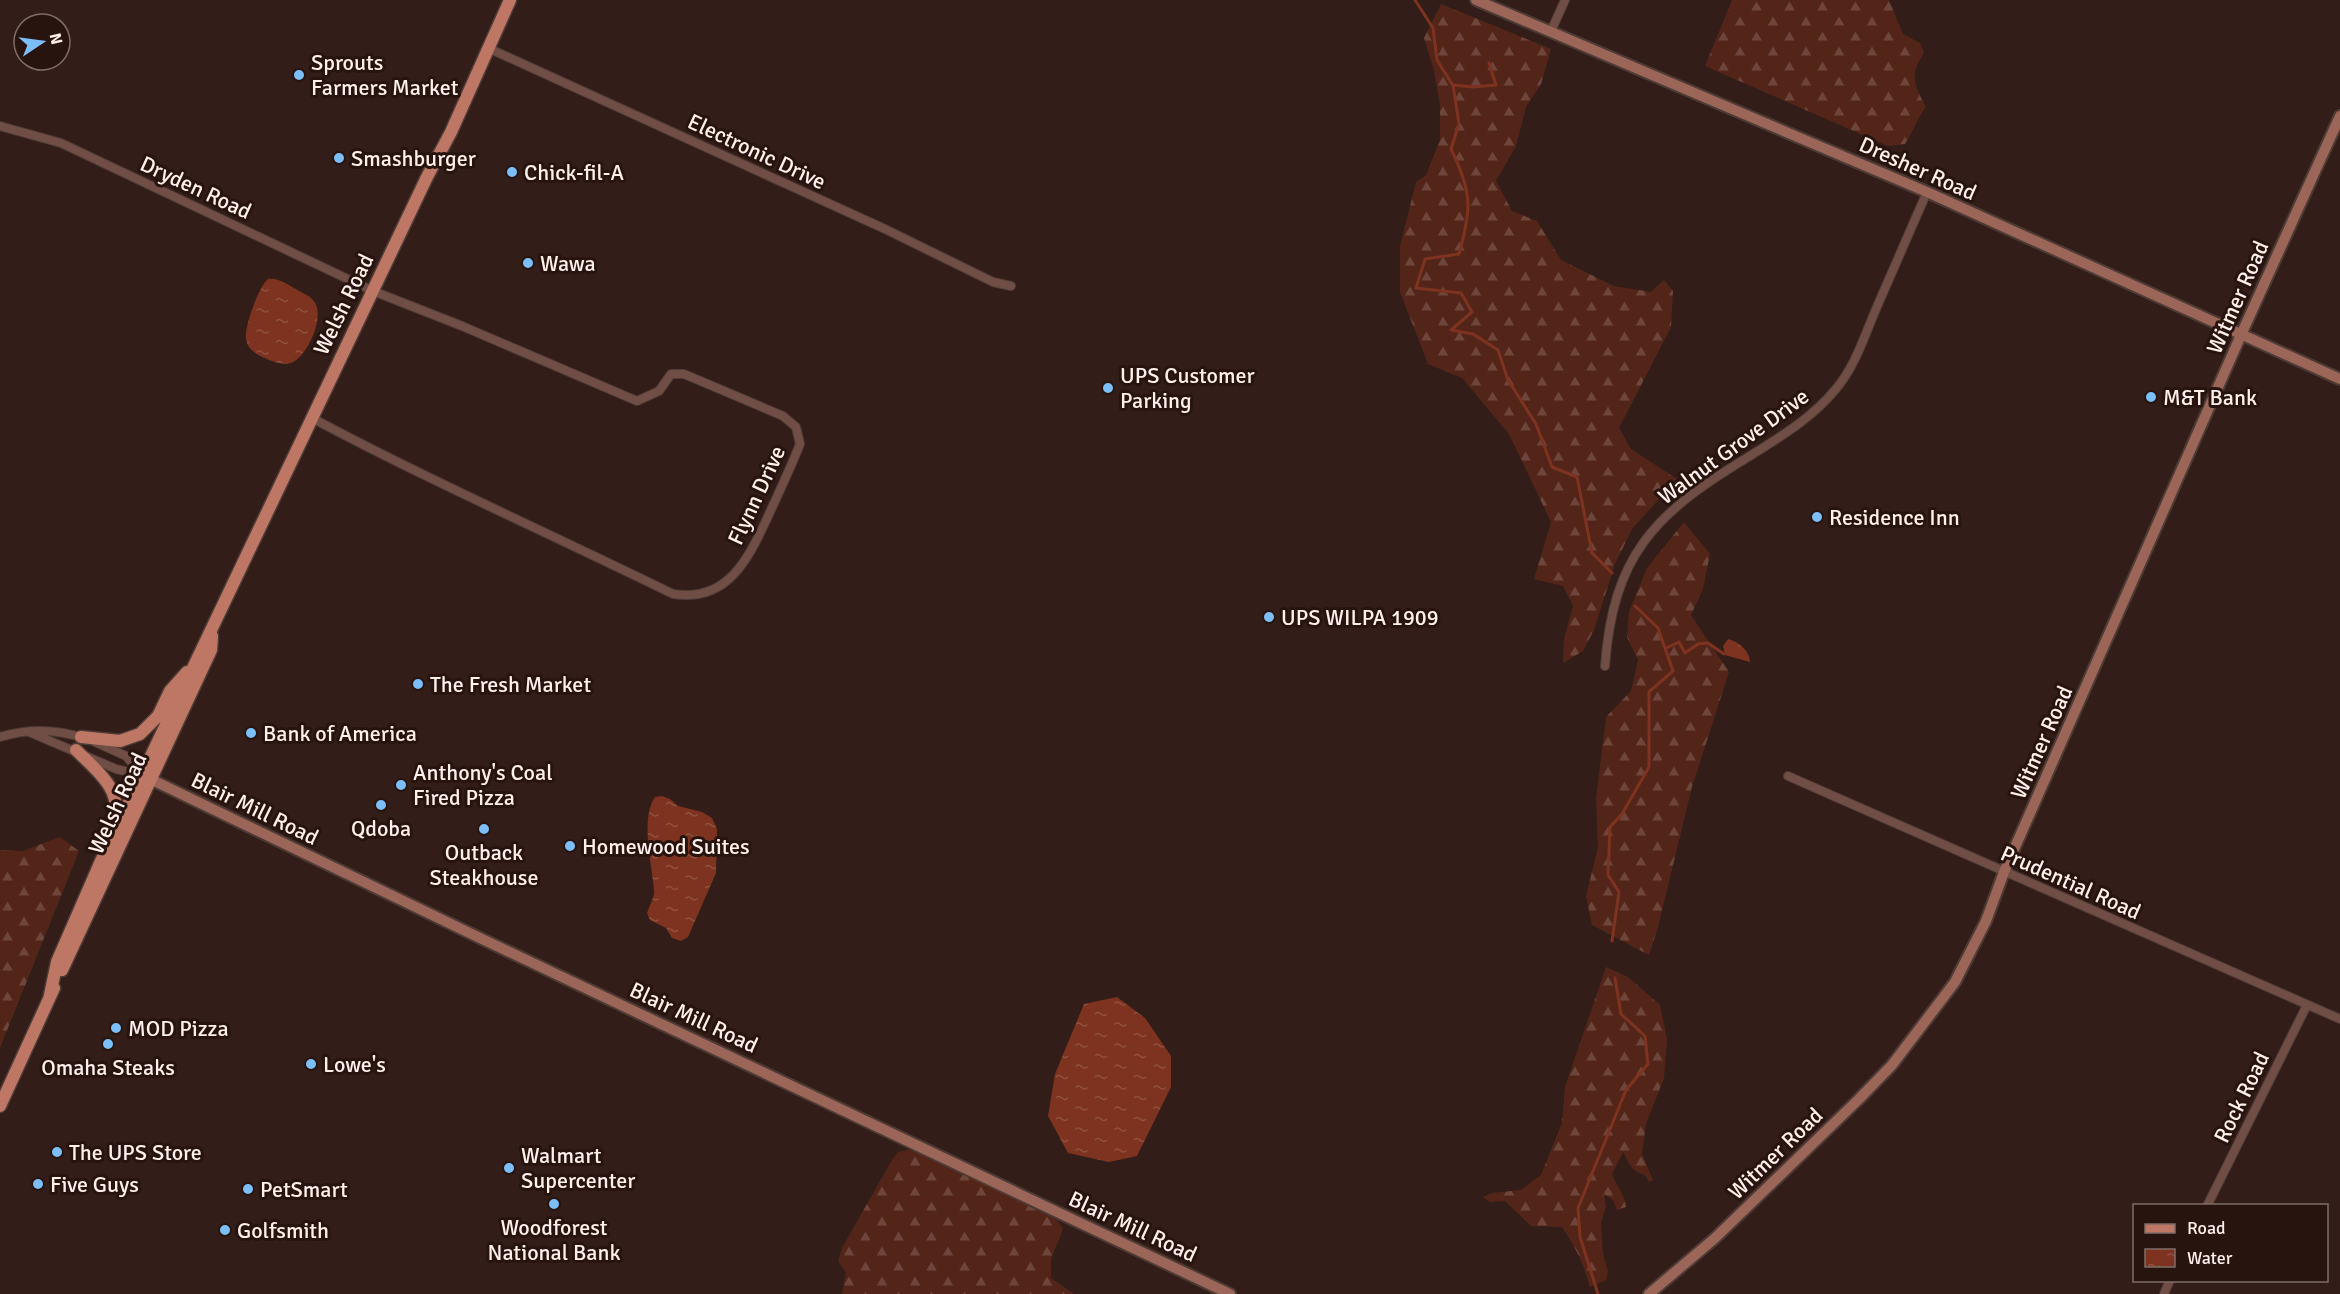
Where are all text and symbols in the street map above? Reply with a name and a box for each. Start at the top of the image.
north arrow [12,12,72,72]
text: N [45,31,67,47]
place label: Sprouts Farmers Market [311,49,459,101]
marker: Sprouts Farmers Market [292,68,306,82]
street label: Electronic Drive [683,108,830,195]
street label: Dresher Road [1855,131,1981,206]
place label: Smashburger [351,145,476,172]
street label: Dryden Road [136,150,256,225]
marker: Smashburger [332,151,346,165]
place label: Chick-fil-A [524,159,625,186]
marker: Chick-fil-A [505,165,519,179]
street label: Witmer Road [2201,237,2274,358]
street label: Welsh Road [307,249,379,359]
place label: Wawa [540,250,596,277]
marker: Wawa [521,256,535,270]
place label: UPS Customer Parking [1120,362,1255,414]
marker: UPS Customer Parking [1101,381,1115,395]
street label: Walnut Grove Drive [1653,383,1814,510]
place label: M&T Bank [2163,384,2257,411]
marker: M&T Bank [2144,390,2158,404]
street label: Flynn Drive [722,441,791,549]
place label: Residence Inn [1829,504,1960,531]
marker: Residence Inn [1810,510,1824,524]
place label: UPS WILPA 1909 [1281,604,1439,631]
marker: UPS WILPA 1909 [1262,610,1276,624]
place label: The Fresh Market [430,671,591,698]
marker: The Fresh Market [411,677,425,691]
street label: Witmer Road [2005,682,2078,803]
place label: Bank of America [263,720,417,747]
marker: Bank of America [244,726,258,740]
street label: Welsh Road [82,748,153,858]
place label: Anthony's Coal Fired Pizza [413,759,553,811]
street label: Blair Mill Road [187,766,323,851]
marker: Anthony's Coal Fired Pizza [394,778,408,792]
marker: Qdoba [374,798,388,812]
place label: Qdoba [351,815,411,842]
marker: Outback Steakhouse [477,822,491,836]
place label: Homewood Suites [582,833,750,860]
place label: Outback Steakhouse [429,839,539,891]
marker: Homewood Suites [563,839,577,853]
street label: Prudential Road [1997,840,2145,925]
street label: Blair Mill Road [625,976,762,1059]
place label: MOD Pizza [128,1015,229,1042]
marker: MOD Pizza [109,1021,123,1035]
marker: Omaha Steaks [101,1037,115,1051]
street label: Rock Road [2208,1047,2275,1147]
place label: Lowe's [323,1051,386,1078]
place label: Omaha Steaks [41,1054,175,1081]
marker: Lowe's [304,1057,318,1071]
street label: Witmer Road [1723,1102,1828,1205]
place label: The UPS Store [69,1139,202,1166]
place label: Walmart Supercenter [521,1142,635,1194]
marker: The UPS Store [50,1145,64,1159]
marker: Walmart Supercenter [502,1161,516,1175]
place label: Five Guys [50,1171,139,1198]
place label: PetSmart [260,1176,348,1203]
marker: Five Guys [31,1177,45,1191]
marker: PetSmart [241,1182,255,1196]
street label: Blair Mill Road [1064,1185,1201,1268]
marker: Woodforest National Bank [547,1197,561,1211]
legend [2133,1204,2328,1282]
place label: Woodforest National Bank [487,1214,621,1266]
place label: Golfsmith [237,1217,329,1244]
text: Road [2187,1217,2226,1239]
marker: Golfsmith [218,1223,232,1237]
text: Water [2187,1247,2233,1269]

